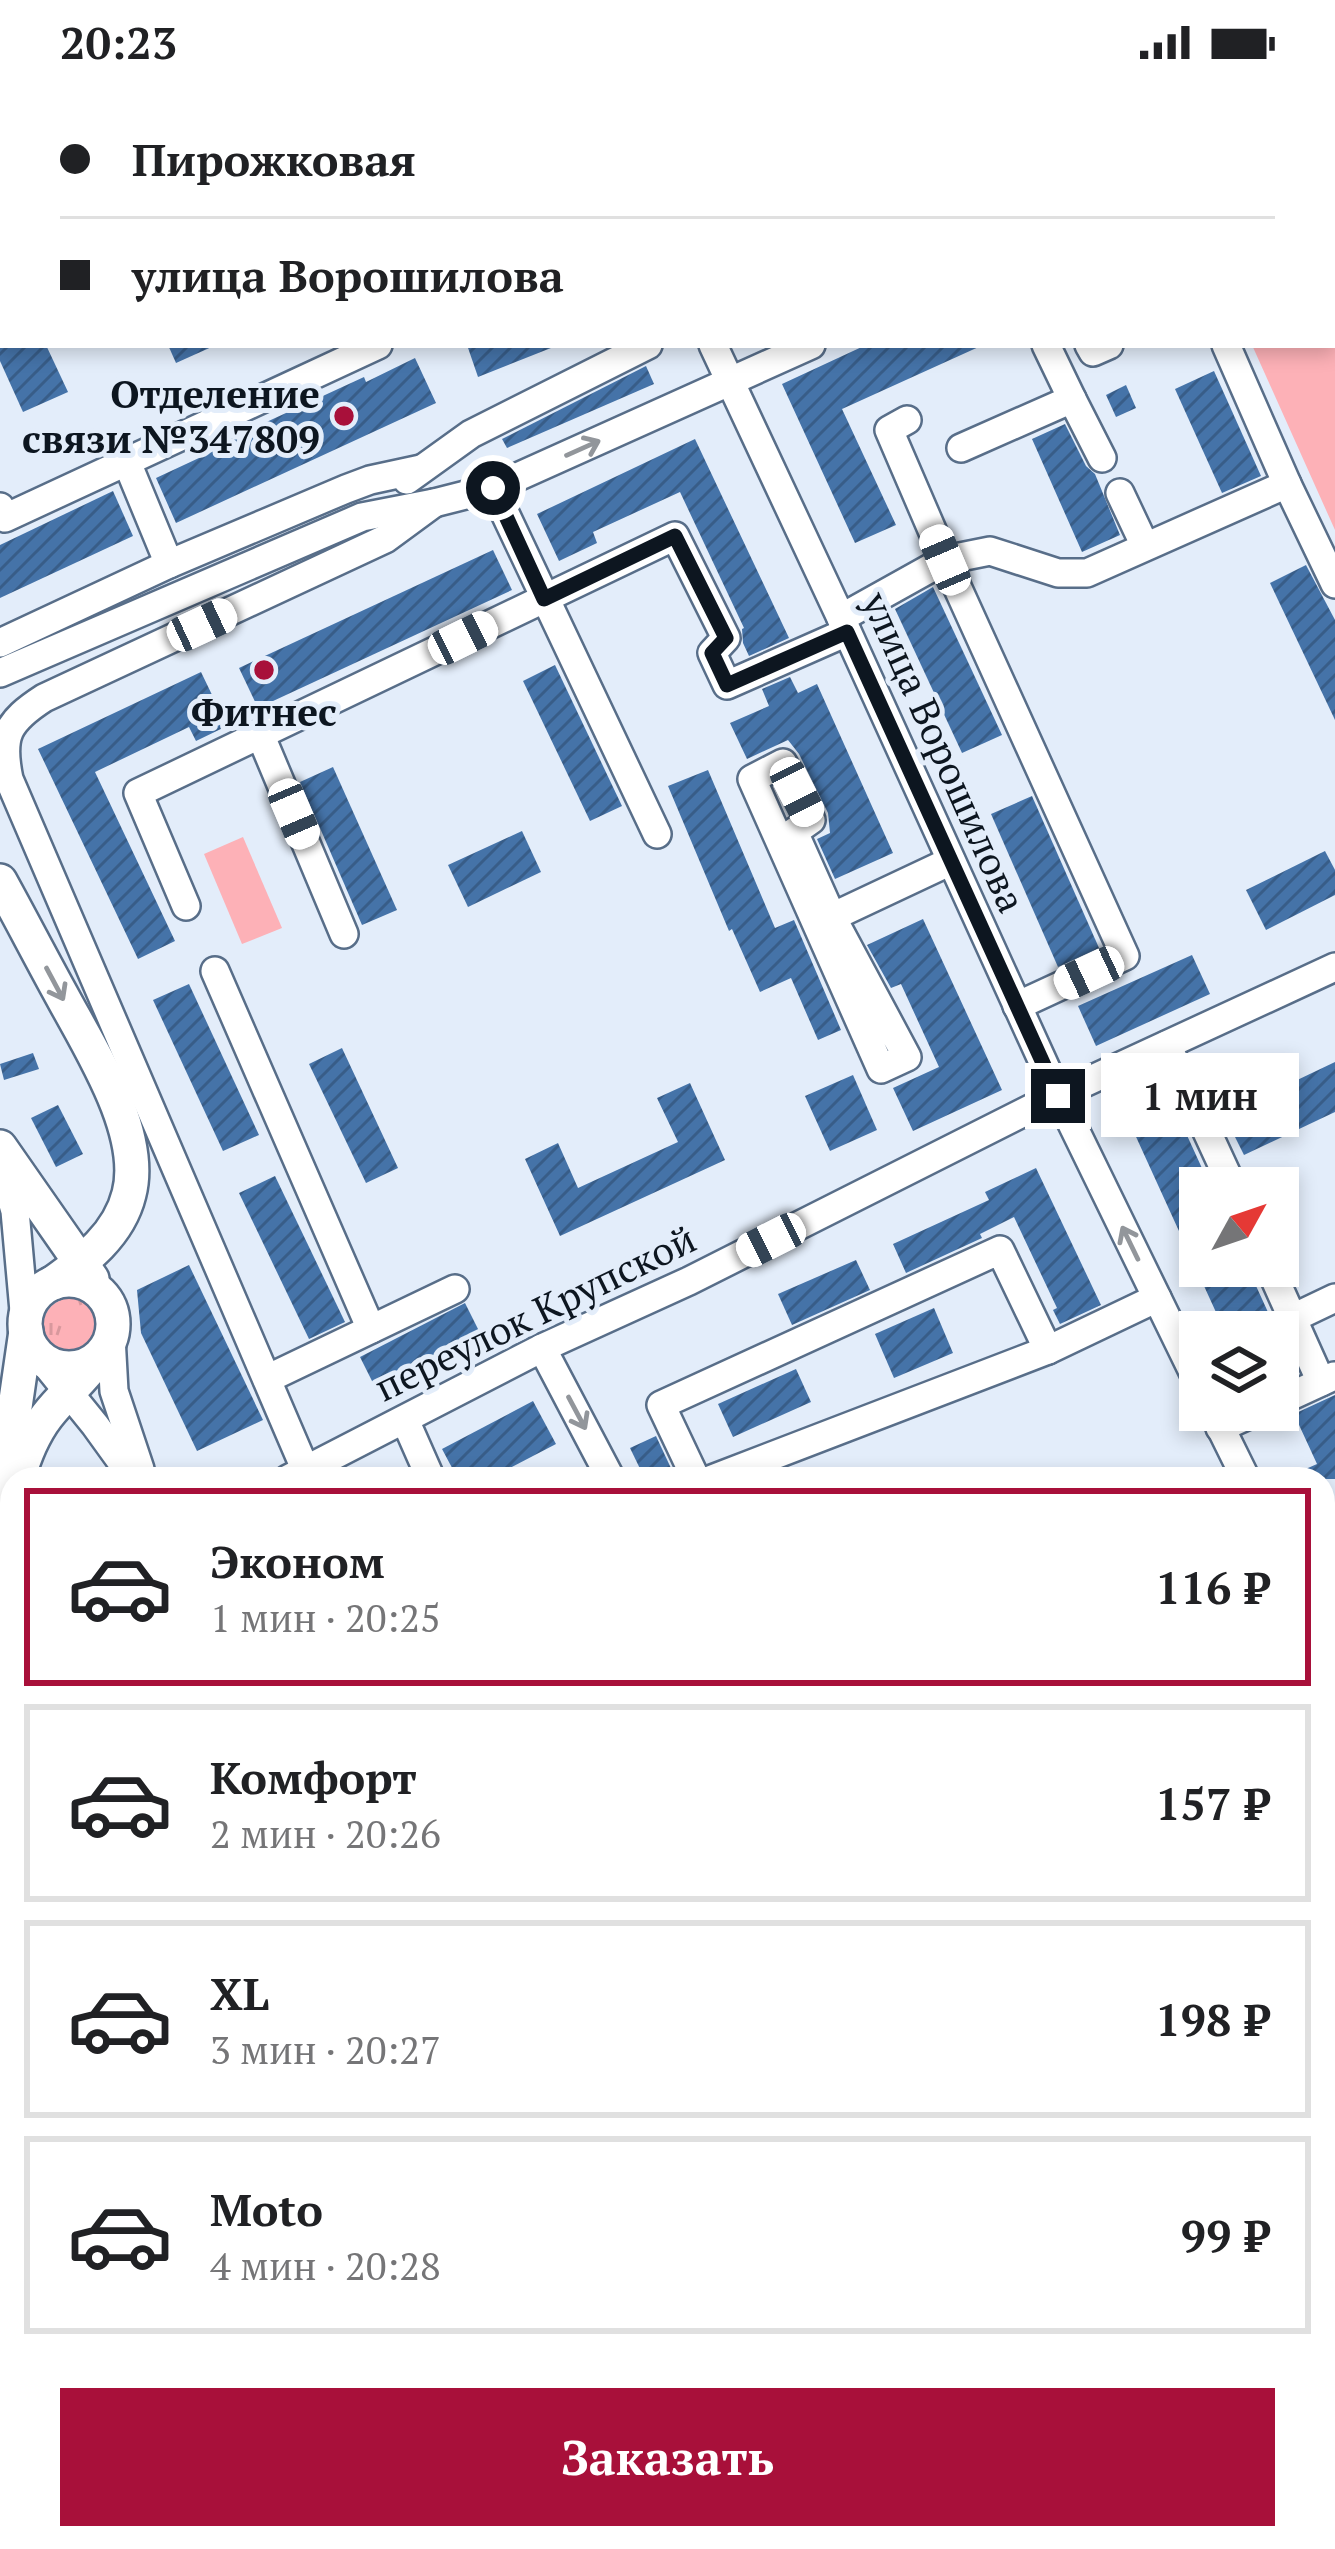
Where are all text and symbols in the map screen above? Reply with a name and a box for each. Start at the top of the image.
text: 20:23 [60,12,177,72]
text: Пирожковая [132,129,416,189]
text: улица Ворошилова [132,245,564,305]
place label: Отделение связи №347809 [22,367,320,464]
marker: Отделение связи №347809 [331,403,357,429]
one-way arrow [564,436,600,458]
route start [466,461,520,515]
car [914,520,976,600]
street label: улица Ворошилова [850,582,1039,920]
car [162,593,242,657]
car [423,606,503,670]
marker: Фитнес [251,657,277,683]
place label: Фитнес [191,685,337,737]
car [765,752,829,832]
car [263,774,325,854]
car [1049,941,1129,1005]
one-way arrow [44,966,67,1001]
callout: 1 мин [1100,1054,1298,1138]
route end [1031,1069,1085,1123]
text: 1 мин [1142,1069,1258,1121]
north arrow [1179,1167,1299,1287]
map controls [1179,1167,1299,1431]
car [731,1208,811,1272]
street label: переулок Крупской [365,1212,704,1412]
one-way arrow [1118,1226,1141,1261]
button: layers [1179,1311,1299,1431]
one-way arrow [566,1395,589,1430]
text: Эконом [210,1531,385,1591]
icon: car [66,1533,174,1641]
text: 116 ₽ [1155,1557,1269,1617]
text: 1 мин · 20:25 [210,1591,441,1643]
text: Комфорт [210,1747,417,1807]
icon: car [66,1749,174,1857]
text: 157 ₽ [1155,1773,1269,1833]
text: 2 мин · 20:26 [210,1807,441,1859]
text: XL [210,1963,269,2023]
icon: car [66,1965,174,2073]
text: 198 ₽ [1155,1989,1269,2049]
text: 3 мин · 20:27 [210,2023,441,2075]
text: Moto [210,2179,323,2239]
icon: car [66,2181,174,2289]
text: 99 ₽ [1181,2205,1269,2265]
text: 4 мин · 20:28 [210,2239,441,2291]
button: Заказать [60,2388,1275,2526]

